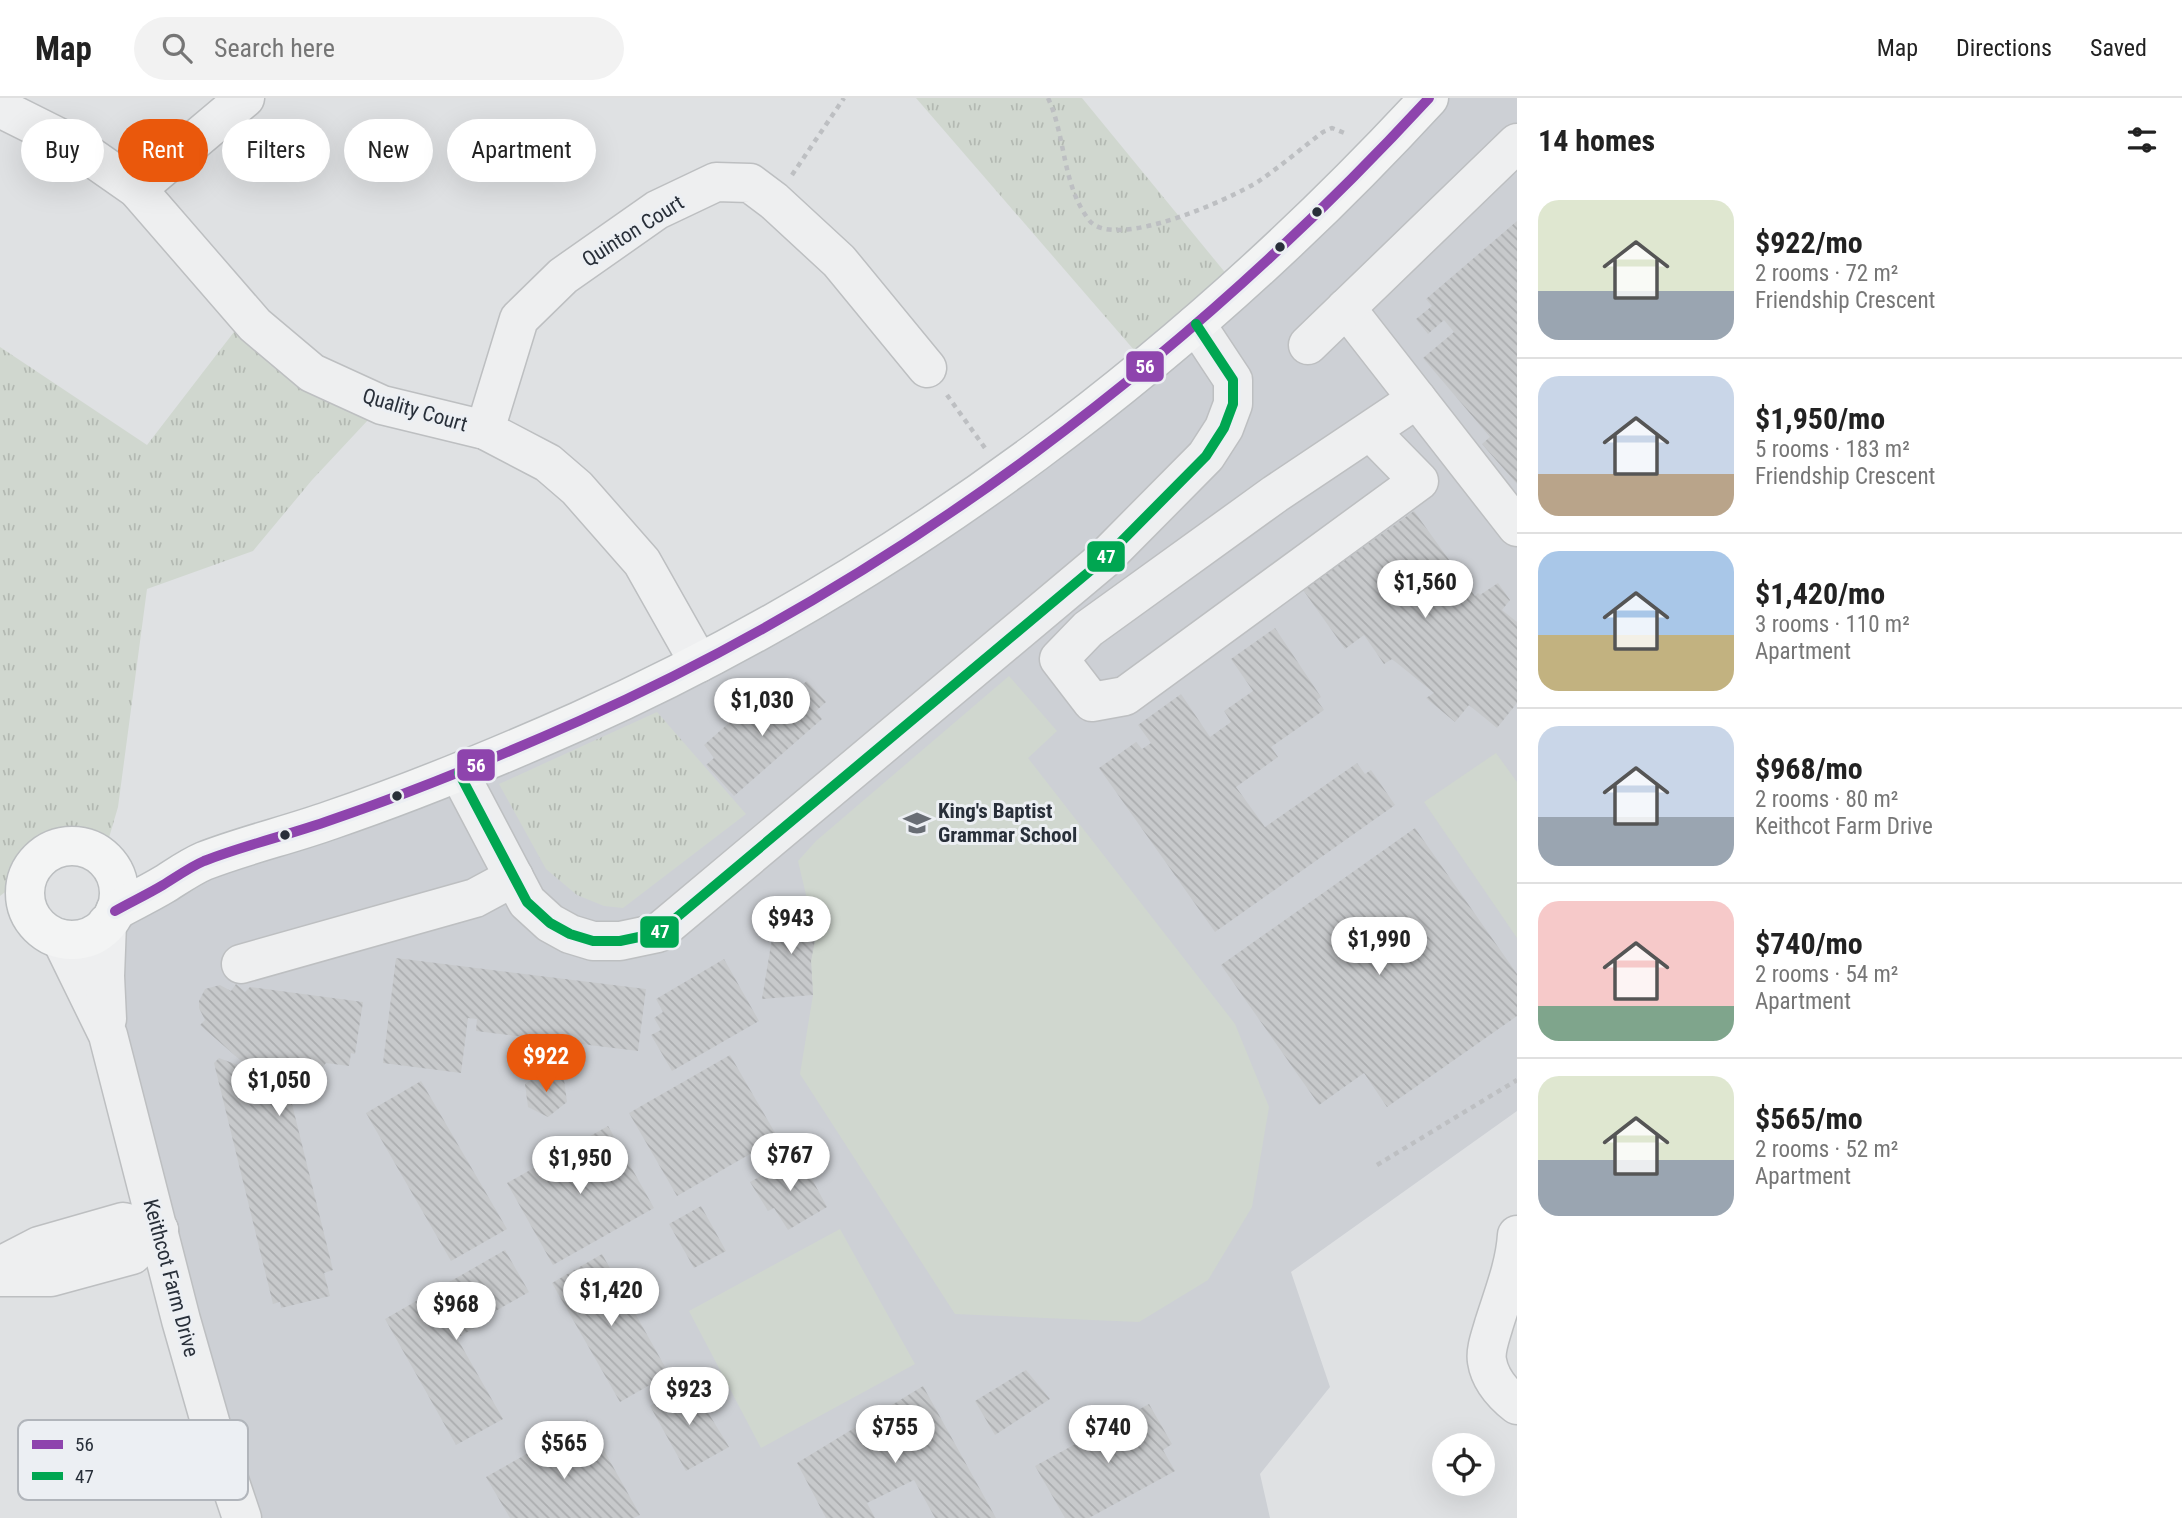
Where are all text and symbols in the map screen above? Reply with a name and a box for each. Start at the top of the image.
search box [134,17,624,80]
text: Map [35,29,92,68]
icon: search [158,29,196,67]
text: Search here [214,33,335,63]
text: Map [1877,34,1918,62]
text: Directions [1956,34,2052,62]
text: Saved [2090,34,2147,62]
chip: Buy [21,119,104,182]
chip: Rent [118,119,208,182]
chip: Filters [222,119,330,182]
chip: New [344,119,433,182]
chip: Apartment [447,119,596,182]
icon: filters [2123,121,2161,159]
text: 14 homes [1538,123,1655,158]
street label: Quinton Court [578,190,688,272]
unlabelled marker [1310,205,1324,219]
text: $922/mo [1755,225,1863,260]
icon: home [1594,228,1678,312]
unlabelled marker [1273,240,1287,254]
text: 2 rooms · 72 m² [1755,260,1898,287]
text: Friendship Crescent [1755,287,1935,314]
line badge: 56 [1125,350,1165,383]
text: 56 [1135,355,1155,378]
street label: Quality Court [360,384,470,436]
text: $1,950/mo [1755,401,1885,436]
icon: home [1594,404,1678,488]
text: 5 rooms · 183 m² [1755,436,1910,463]
text: Friendship Crescent [1755,463,1935,490]
line badge: 47 [1086,540,1126,573]
text: 47 [1096,545,1116,568]
pin: $1,560 [1368,560,1482,620]
text: $1,560 [1393,569,1457,596]
text: $1,420/mo [1755,576,1885,611]
icon: home [1594,579,1678,663]
text: 3 rooms · 110 m² [1755,611,1910,638]
text: Apartment [1755,638,1851,665]
pin: $1,030 [705,678,819,738]
text: $1,030 [730,687,794,714]
line badge: 56 [456,748,496,782]
text: $968/mo [1755,751,1863,786]
text: 56 [466,754,486,777]
icon: home [1594,754,1678,838]
text: 2 rooms · 80 m² [1755,786,1898,813]
unlabelled marker [390,789,404,803]
place label: King's Baptist Grammar School [938,799,1077,847]
school or university icon: King's Baptist Grammar School [902,808,932,838]
text: Keithcot Farm Drive [1755,813,1933,840]
unlabelled marker [278,828,292,842]
pin: $943 [750,896,832,956]
text: $943 [768,905,814,932]
line badge: 47 [639,915,680,949]
pin: $1,990 [1322,918,1436,977]
text: 47 [650,920,670,943]
text: $1,990 [1347,926,1411,953]
text: $740/mo [1755,926,1863,961]
icon: home [1594,929,1678,1013]
text: 2 rooms · 54 m² [1755,961,1898,988]
text: Apartment [1755,988,1851,1015]
pin: $922 [505,1034,587,1094]
text: $922 [523,1043,569,1070]
pin: $1,050 [222,1058,336,1118]
text: $1,050 [247,1067,311,1094]
text: $565/mo [1755,1101,1863,1136]
icon: home [1594,1104,1678,1188]
pin: $767 [749,1134,831,1193]
pin: $1,950 [523,1136,637,1196]
text: 2 rooms · 52 m² [1755,1136,1898,1163]
text: $767 [767,1142,813,1169]
text: $1,950 [548,1145,612,1172]
text: Apartment [1755,1163,1851,1190]
street label: Keithcot Farm Drive [138,1197,204,1360]
pin: $1,420 [554,1268,668,1328]
text: $1,420 [579,1277,643,1304]
pin: $968 [415,1282,497,1342]
text: $968 [433,1291,479,1318]
pin: $923 [648,1368,730,1427]
text: $923 [666,1376,712,1403]
pin: $755 [854,1406,936,1465]
pin: $740 [1067,1406,1149,1465]
text: $755 [872,1414,918,1441]
text: $740 [1085,1414,1131,1441]
legend [18,1420,248,1500]
pin: $565 [523,1422,605,1481]
text: $565 [541,1430,587,1457]
text: 56 [75,1433,94,1456]
map controls [1432,1433,1495,1496]
button: locate [1432,1433,1495,1496]
text: 47 [75,1465,94,1488]

